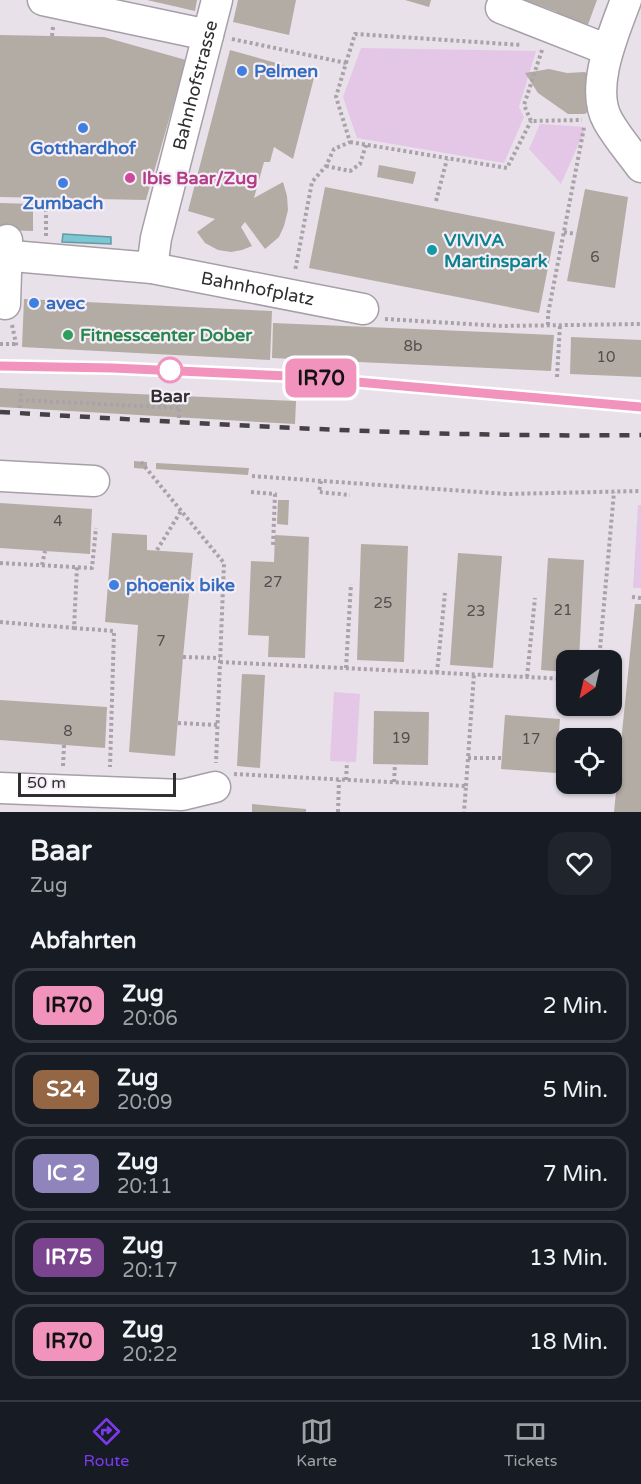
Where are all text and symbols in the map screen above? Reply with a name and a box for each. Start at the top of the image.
street label: Bahnhofstrasse [168,18,222,152]
place label: Pelmen [254,60,318,82]
marker: Pelmen [235,64,249,78]
marker: Gotthardhof [76,121,90,135]
place label: Gotthardhof [30,137,137,159]
place label: Ibis Baar/Zug [142,167,258,189]
marker: Ibis Baar/Zug [123,171,137,185]
marker: Zumbach [56,176,70,190]
place label: Zumbach [23,192,104,214]
place label: VIVIVA Martinspark [444,229,548,272]
marker: VIVIVA Martinspark [425,243,439,257]
house number: 6 [590,248,600,266]
street label: Bahnhofplatz [199,267,316,310]
place label: avec [46,292,86,314]
marker: avec [27,296,41,310]
place label: Fitnesscenter Dober [80,324,253,346]
marker: Fitnesscenter Dober [61,328,75,342]
house number: 8b [404,337,422,355]
house number: 10 [597,348,615,366]
marker: Baar [157,357,183,383]
line badge: IR70 [279,358,363,398]
text: IR70 [297,366,345,391]
place label: Baar [150,385,191,407]
house number: 4 [53,512,63,530]
house number: 27 [264,573,282,591]
place label: phoenix bike [126,574,235,596]
marker: phoenix bike [107,578,121,592]
house number: 25 [374,594,392,612]
house number: 21 [554,601,572,619]
house number: 23 [467,602,485,620]
house number: 7 [156,632,166,650]
north arrow [556,650,622,716]
map controls [556,650,622,794]
house number: 8 [63,722,73,740]
button: locate [556,728,622,794]
house number: 19 [392,729,410,747]
house number: 17 [522,730,540,748]
scale bar [18,770,176,798]
text: 50 m [27,773,66,793]
button: heart [548,832,611,895]
text: Baar [30,834,92,868]
text: Zug [30,874,68,898]
text: Abfahrten [30,928,136,954]
text: Zug [122,981,164,1007]
text: IR70 [45,993,92,1018]
text: 2 Min. [543,993,608,1019]
text: 20:06 [122,1007,178,1031]
text: Zug [117,1065,158,1091]
text: S24 [46,1077,86,1102]
text: 5 Min. [543,1077,608,1103]
text: 20:09 [117,1091,172,1115]
text: Zug [117,1149,158,1175]
text: IC 2 [46,1161,86,1186]
text: 7 Min. [543,1161,608,1187]
text: 20:11 [117,1175,172,1199]
text: Zug [122,1233,164,1259]
text: IR75 [45,1245,92,1270]
text: 13 Min. [529,1245,608,1271]
text: 20:17 [122,1259,178,1283]
text: Zug [122,1317,164,1343]
text: IR70 [45,1329,92,1354]
text: 18 Min. [529,1329,608,1355]
text: 20:22 [122,1343,178,1367]
tab: Route [83,1415,129,1471]
tab: Karte [296,1415,337,1471]
tab: Tickets [504,1415,558,1471]

